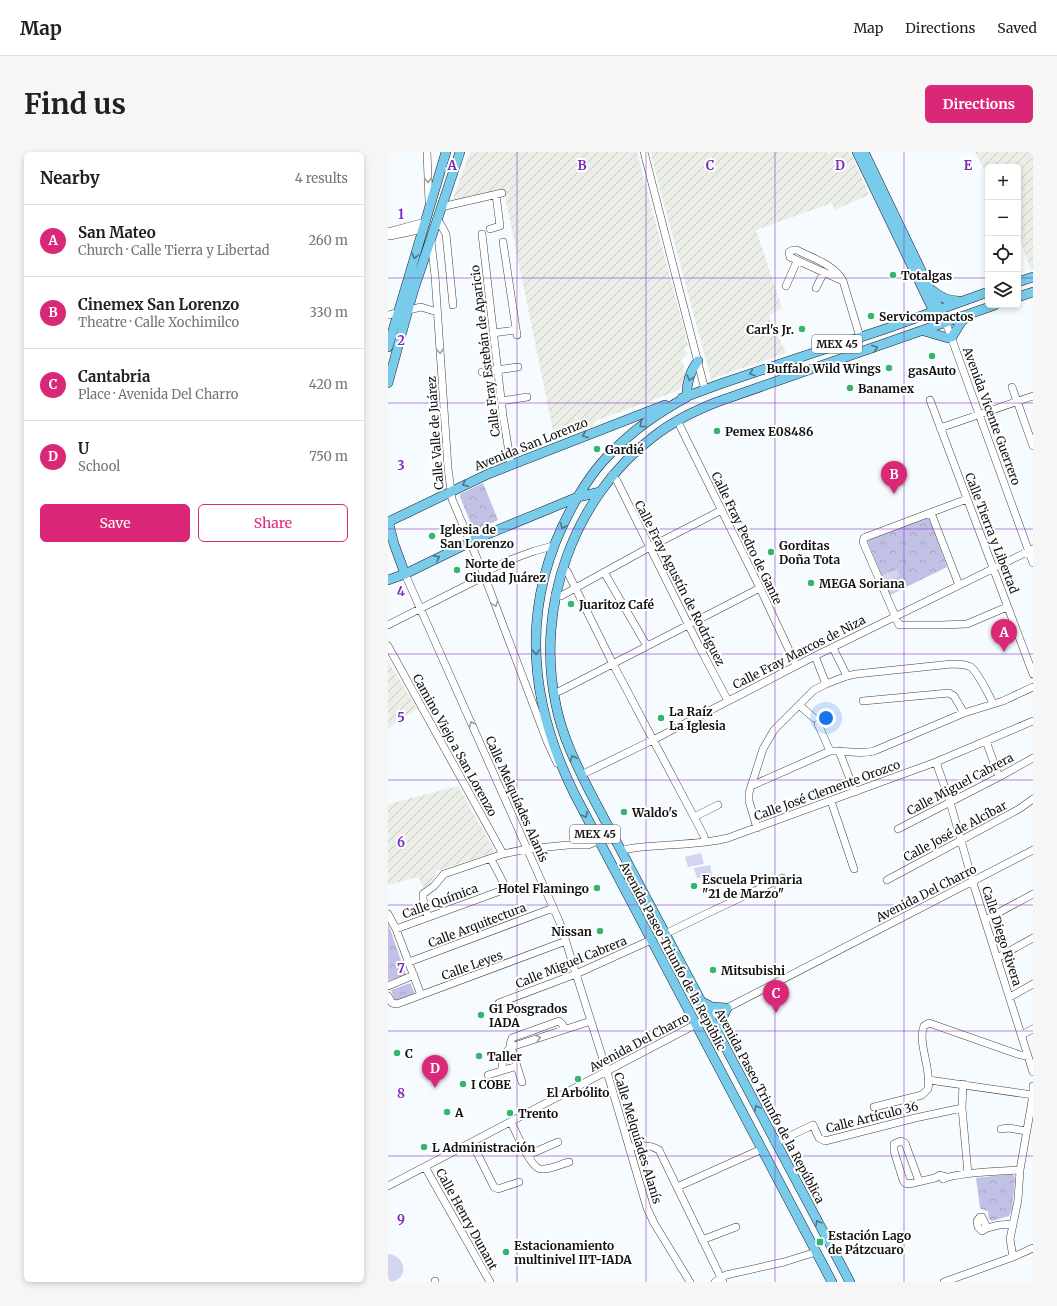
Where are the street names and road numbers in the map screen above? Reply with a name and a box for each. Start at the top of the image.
street label: Calle Fray Estebán de Aparicio [467,264,503,438]
road number: MEX 45 [812,335,862,353]
street label: Avenida Vicente Guerrero [960,344,1024,487]
street label: Calle Valle de Juárez [424,375,446,490]
street label: Avenida San Lorenzo [471,414,590,474]
street label: Calle Fray Pedro de Gante [708,469,786,607]
street label: Calle Tierra y Libertad [962,471,1022,595]
street label: Calle Fray Agustín de Rodríguez [632,498,729,669]
street label: Calle Fray Marcos de Niza [730,612,868,692]
street label: Camino Viejo a San Lorenzo [410,671,500,819]
street label: Calle Melquíades Alanís [482,734,552,865]
street label: Calle Miguel Cabrera [904,749,1016,818]
street label: Calle José Clemente Orozco [752,757,902,823]
street label: Calle José de Alcíbar [901,797,1010,865]
road number: MEX 45 [570,825,620,843]
street label: Avenida Paseo Triunfo de la Repúblic [616,858,729,1053]
street label: Avenida Del Charro [872,861,979,925]
street label: Calle Química [400,880,480,922]
street label: Calle Diego Rivera [979,884,1025,988]
street label: Calle Arquitectura [426,899,529,951]
street label: Calle Miguel Cabrera [513,933,629,991]
street label: Calle Leyes [439,947,505,983]
street label: Avenida Paseo Triunfo de la República [712,1005,828,1206]
street label: Avenida Del Charro [586,1009,691,1075]
street label: Calle Melquíades Alanís [611,1071,665,1206]
street label: Calle Artículo 36 [824,1098,920,1136]
street label: Calle Henry Dunant [433,1166,501,1273]

